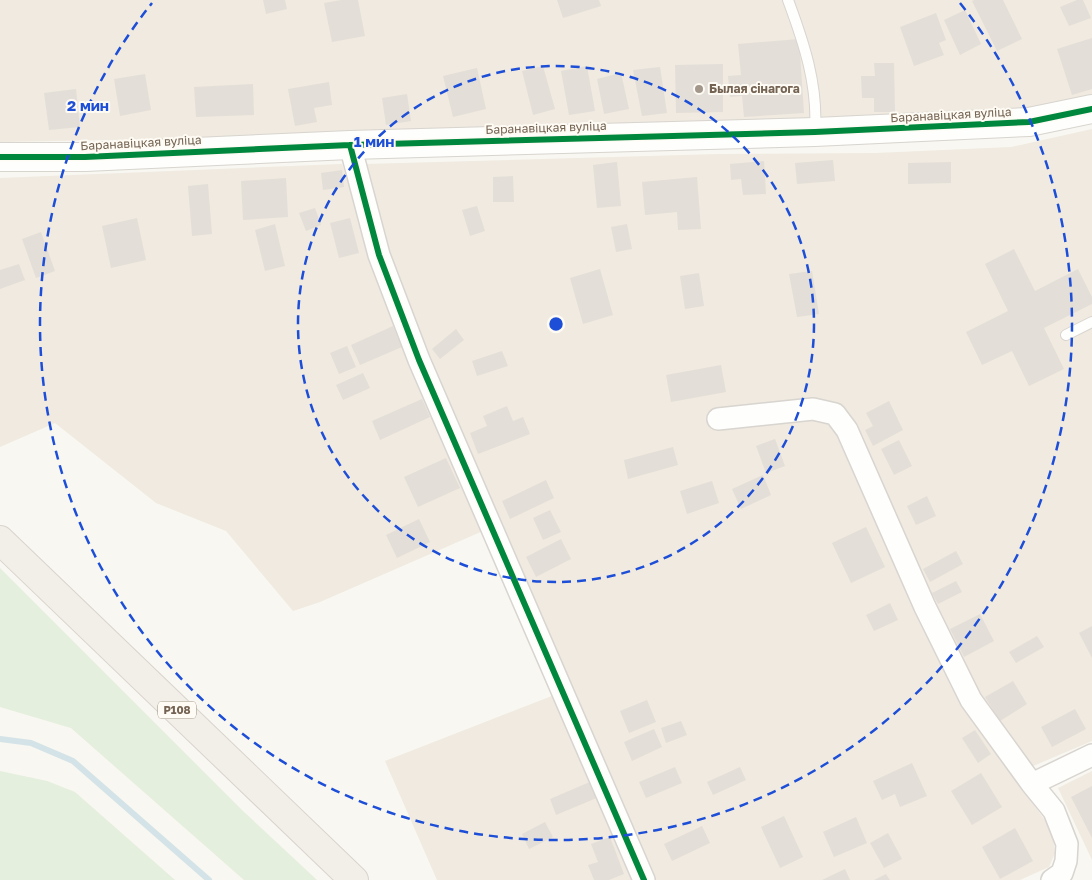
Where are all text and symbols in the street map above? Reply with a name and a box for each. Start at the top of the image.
place label: Былая сінагога [709,81,800,96]
marker: Былая сінагога [693,83,705,95]
text: 2 мин [67,96,109,114]
street label: Баранавіцкая вуліца [890,104,1012,125]
street label: Баранавіцкая вуліца [485,118,607,137]
street label: Баранавіцкая вуліца [80,132,202,153]
text: 1 мин [354,132,394,150]
centre of rings [547,315,565,333]
road number: Р108 [158,702,196,718]

